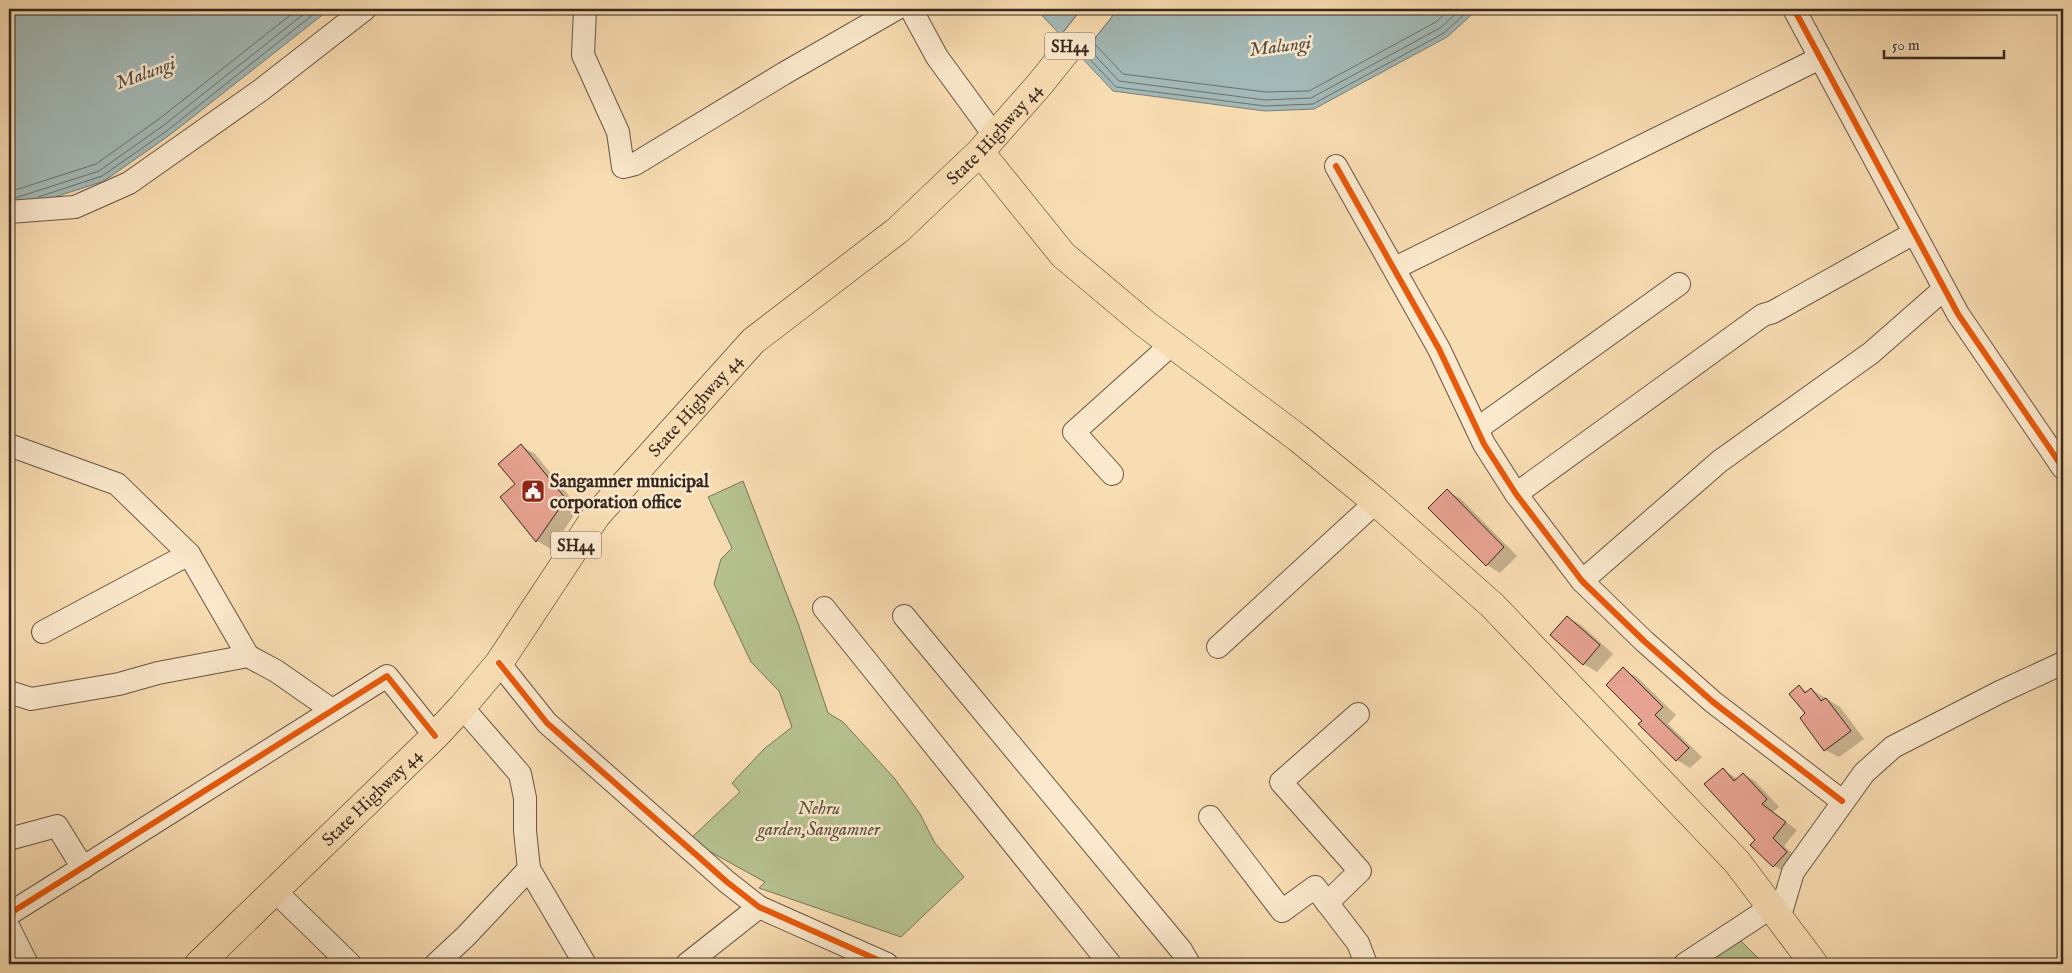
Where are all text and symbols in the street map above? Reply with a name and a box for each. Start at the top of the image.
scale bar [1884,28,2004,60]
water label: Malungi [1248,31,1314,63]
road number: SH44 [1045,32,1095,59]
text: 50 m [1892,36,1920,55]
water label: Malungi [112,51,180,96]
street label: State Highway 44 [942,79,1048,191]
street label: State Highway 44 [644,350,749,463]
place label: Sangamner municipal corporation office [550,471,710,515]
public building icon: Sangamner municipal corporation office [520,478,546,504]
road number: SH44 [551,532,601,558]
street label: State Highway 44 [318,744,428,852]
park label: Nehru garden,Sangamner [755,798,881,842]

